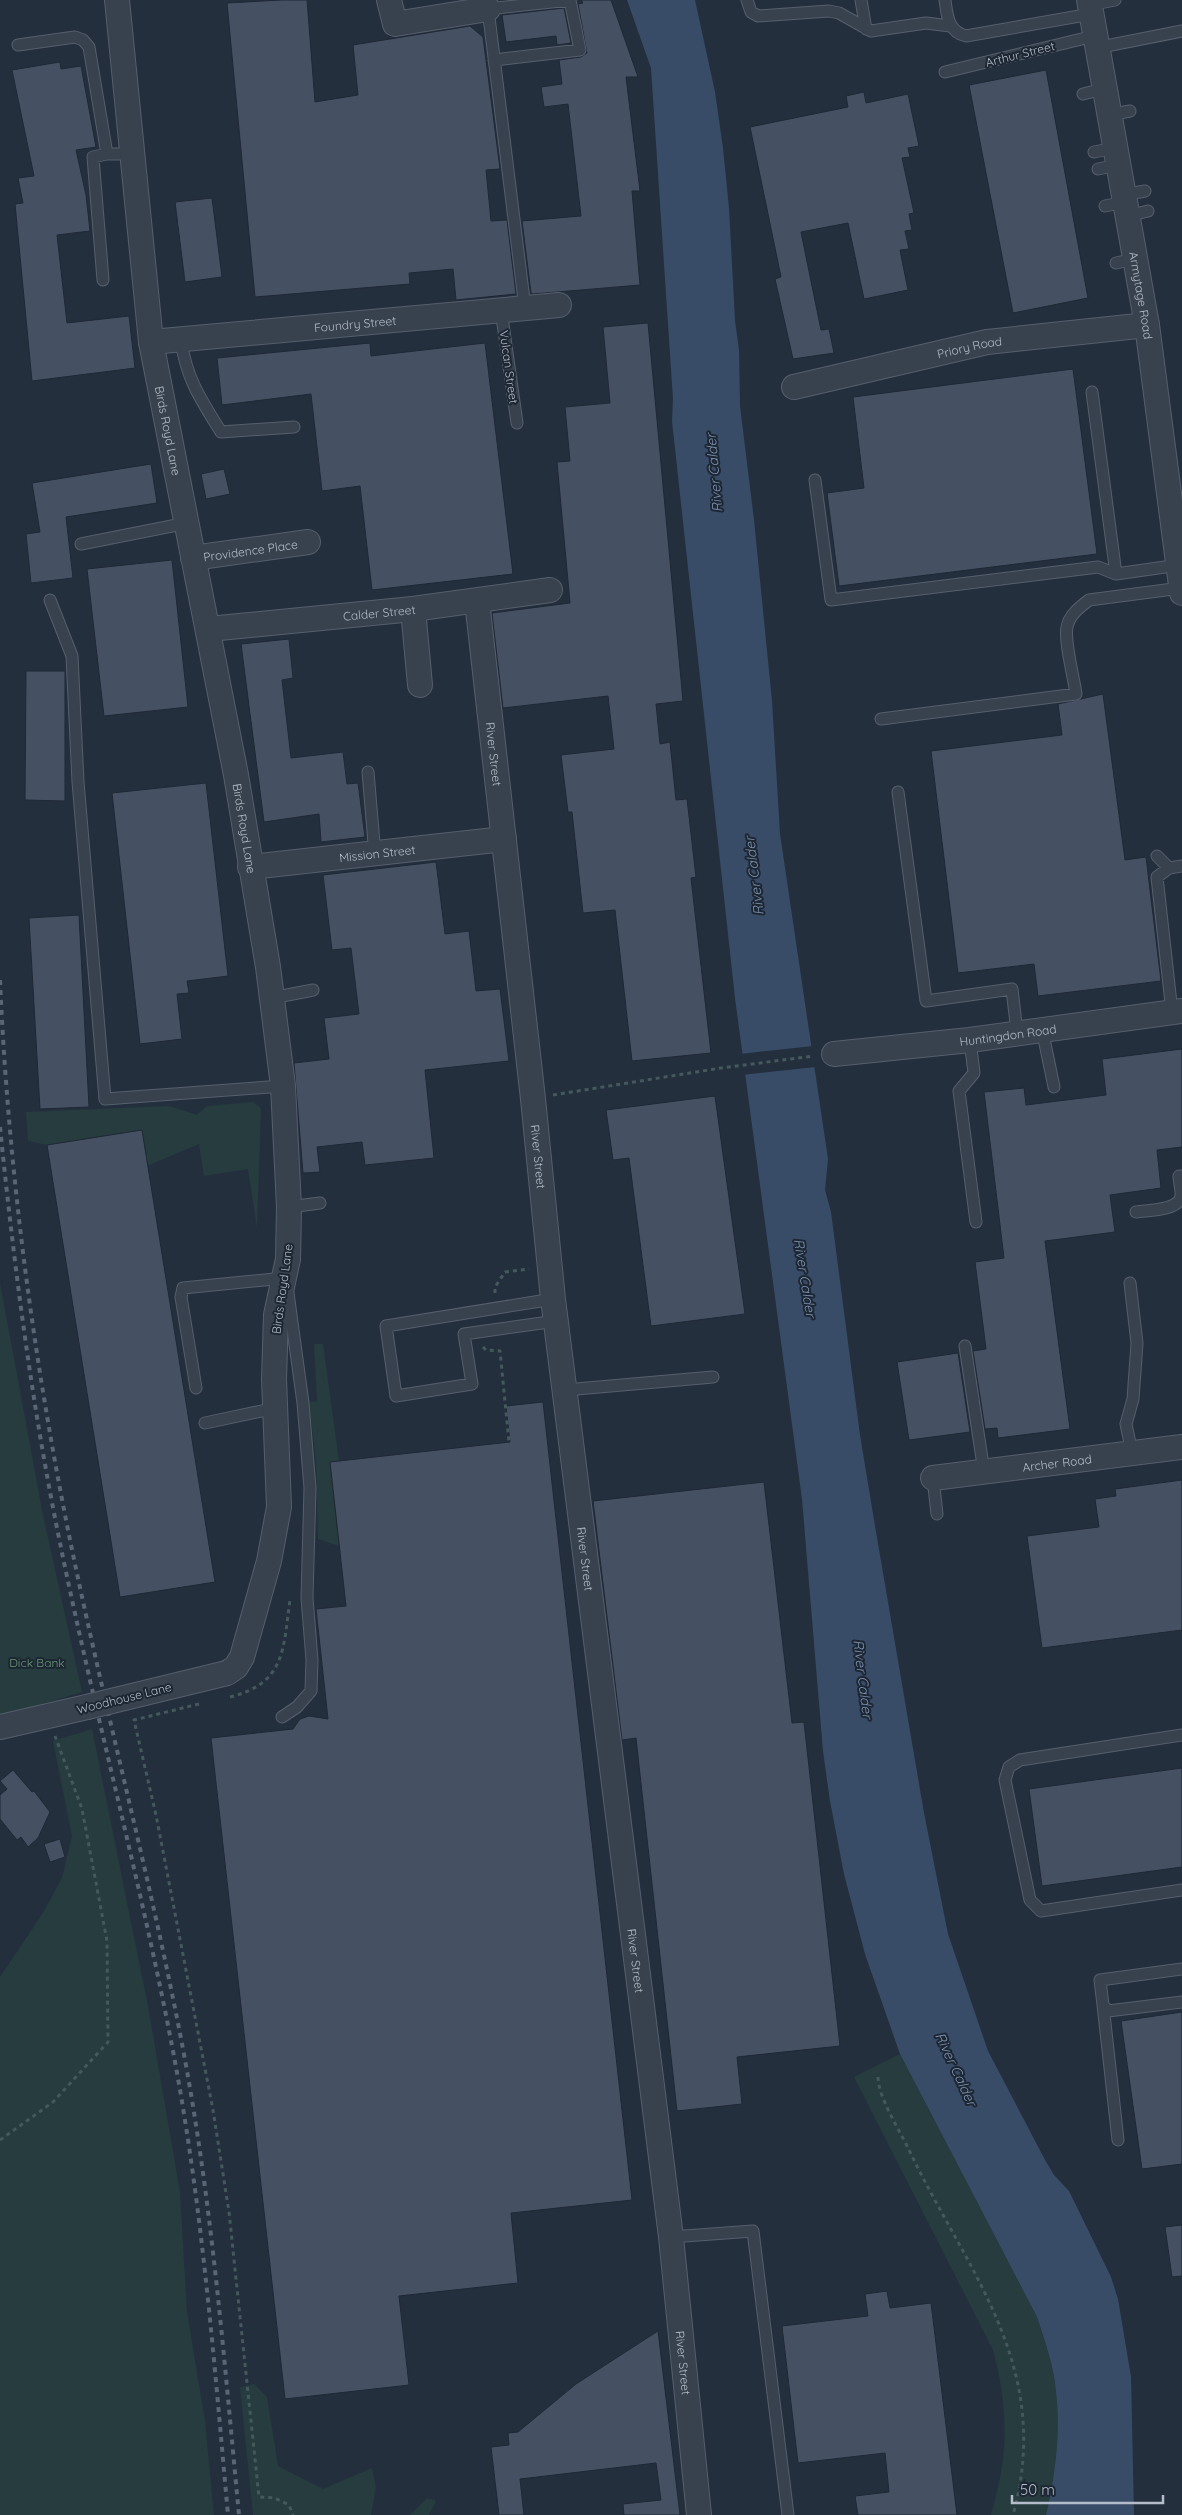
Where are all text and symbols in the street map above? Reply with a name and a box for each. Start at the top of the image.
street label: Arthur Street [984,38,1056,70]
street label: Armytage Road [1127,250,1156,340]
street label: Foundry Street [313,312,397,335]
street label: Vulcan Street [496,329,522,405]
street label: Priory Road [935,333,1003,361]
street label: Birds Royd Lane [152,385,185,477]
water label: River Calder [701,431,726,513]
street label: Providence Place [202,536,299,564]
street label: Calder Street [342,601,416,623]
street label: River Street [483,721,505,787]
street label: Birds Royd Lane [230,782,260,875]
water label: River Calder [740,834,768,916]
street label: Mission Street [338,841,416,865]
street label: Huntingdon Road [959,1021,1057,1049]
street label: River Street [528,1124,549,1189]
water label: River Calder [790,1237,820,1320]
street label: Birds Royd Lane [268,1243,296,1335]
street label: Archer Road [1022,1451,1093,1474]
street label: River Street [574,1526,597,1592]
water label: River Calder [849,1639,877,1721]
park label: Dick Bank [9,1655,65,1670]
street label: Woodhouse Lane [75,1679,173,1717]
street label: River Street [625,1928,648,1994]
water label: River Calder [931,2029,982,2110]
street label: River Street [673,2330,694,2396]
scale bar [1012,2472,1163,2504]
text: 50 m [1020,2480,1055,2499]

